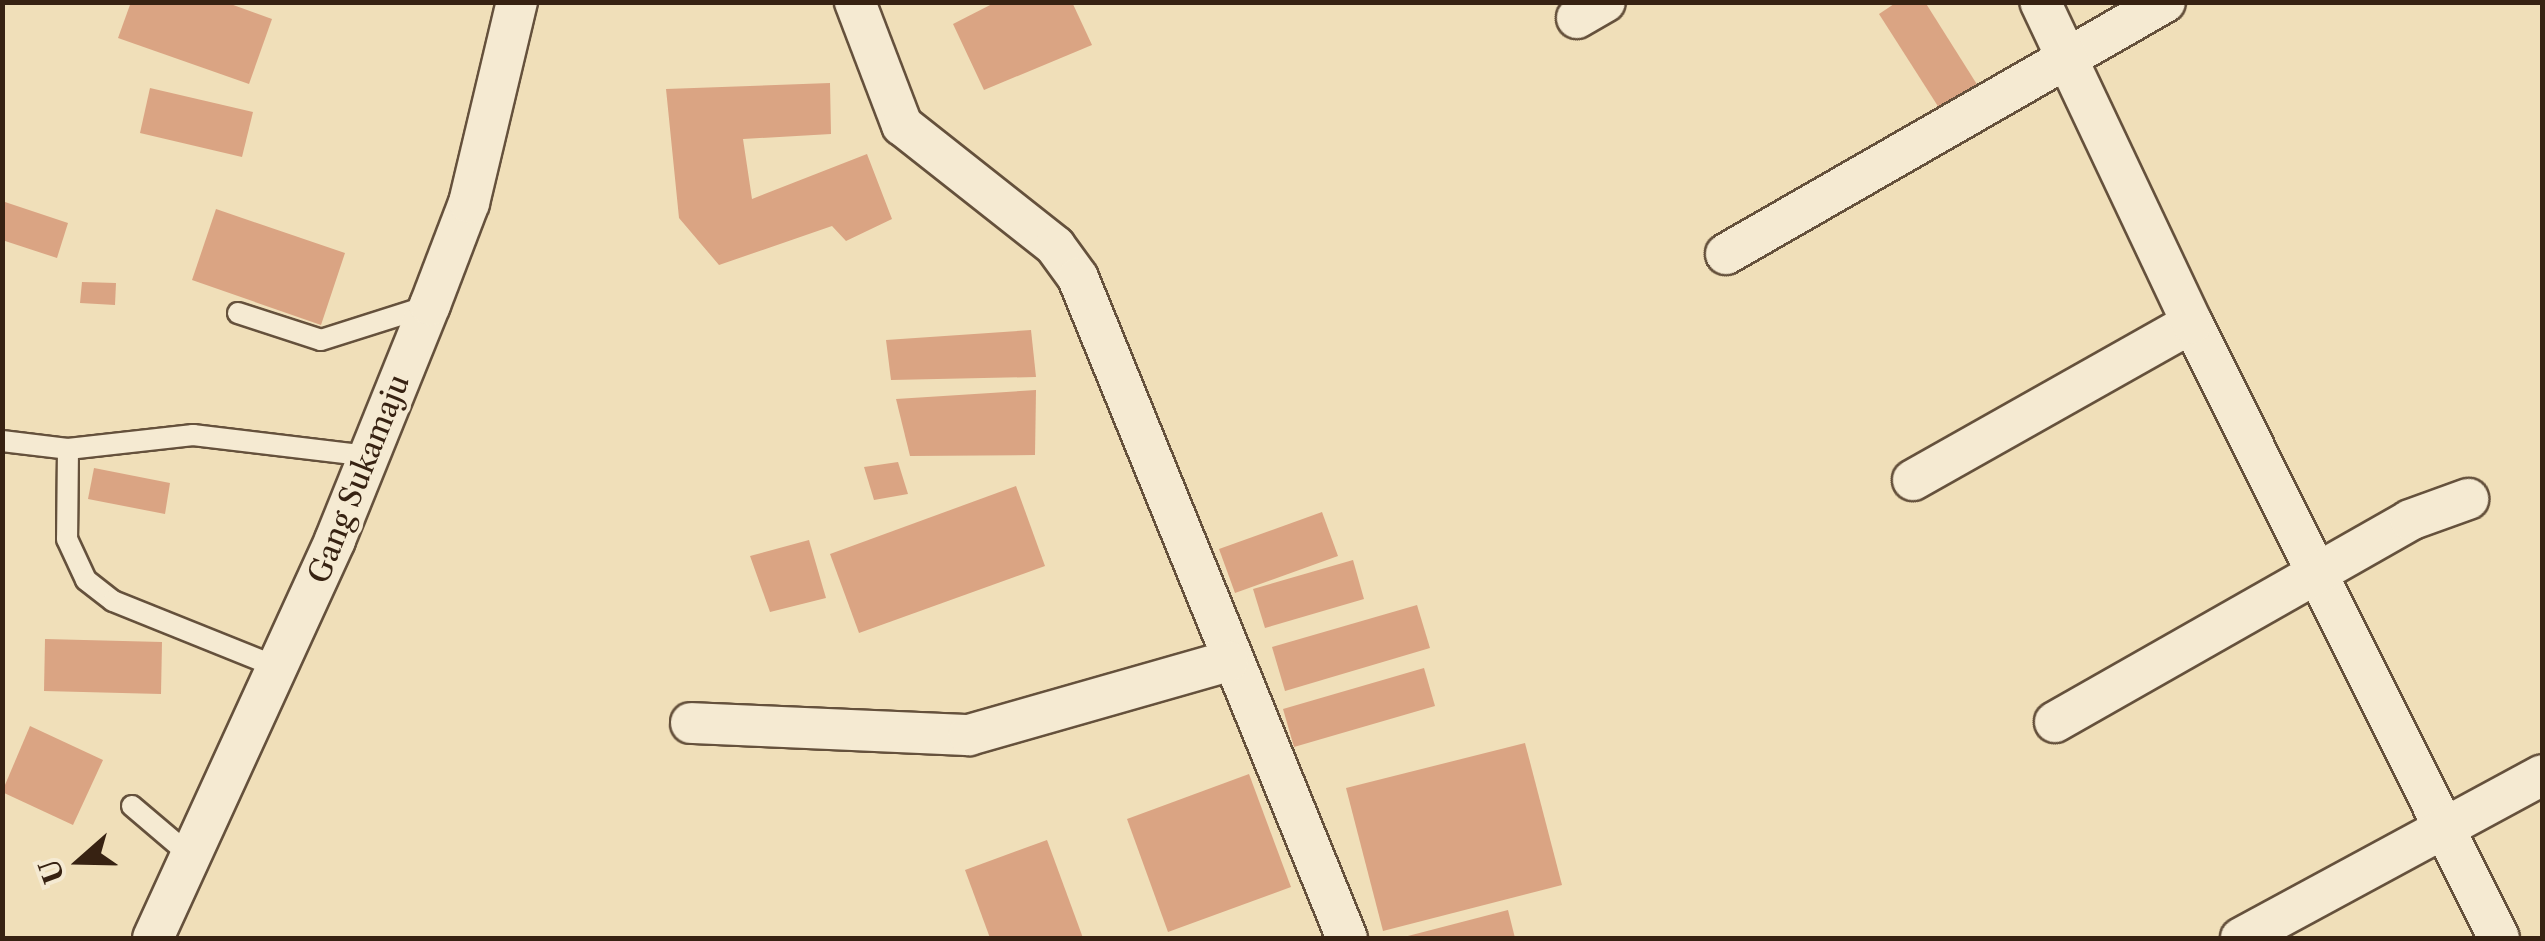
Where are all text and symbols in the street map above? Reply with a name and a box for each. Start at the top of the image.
street label: Gang Sukamaju [301,369,417,589]
north arrow [30,811,130,911]
text: U [32,855,72,888]

